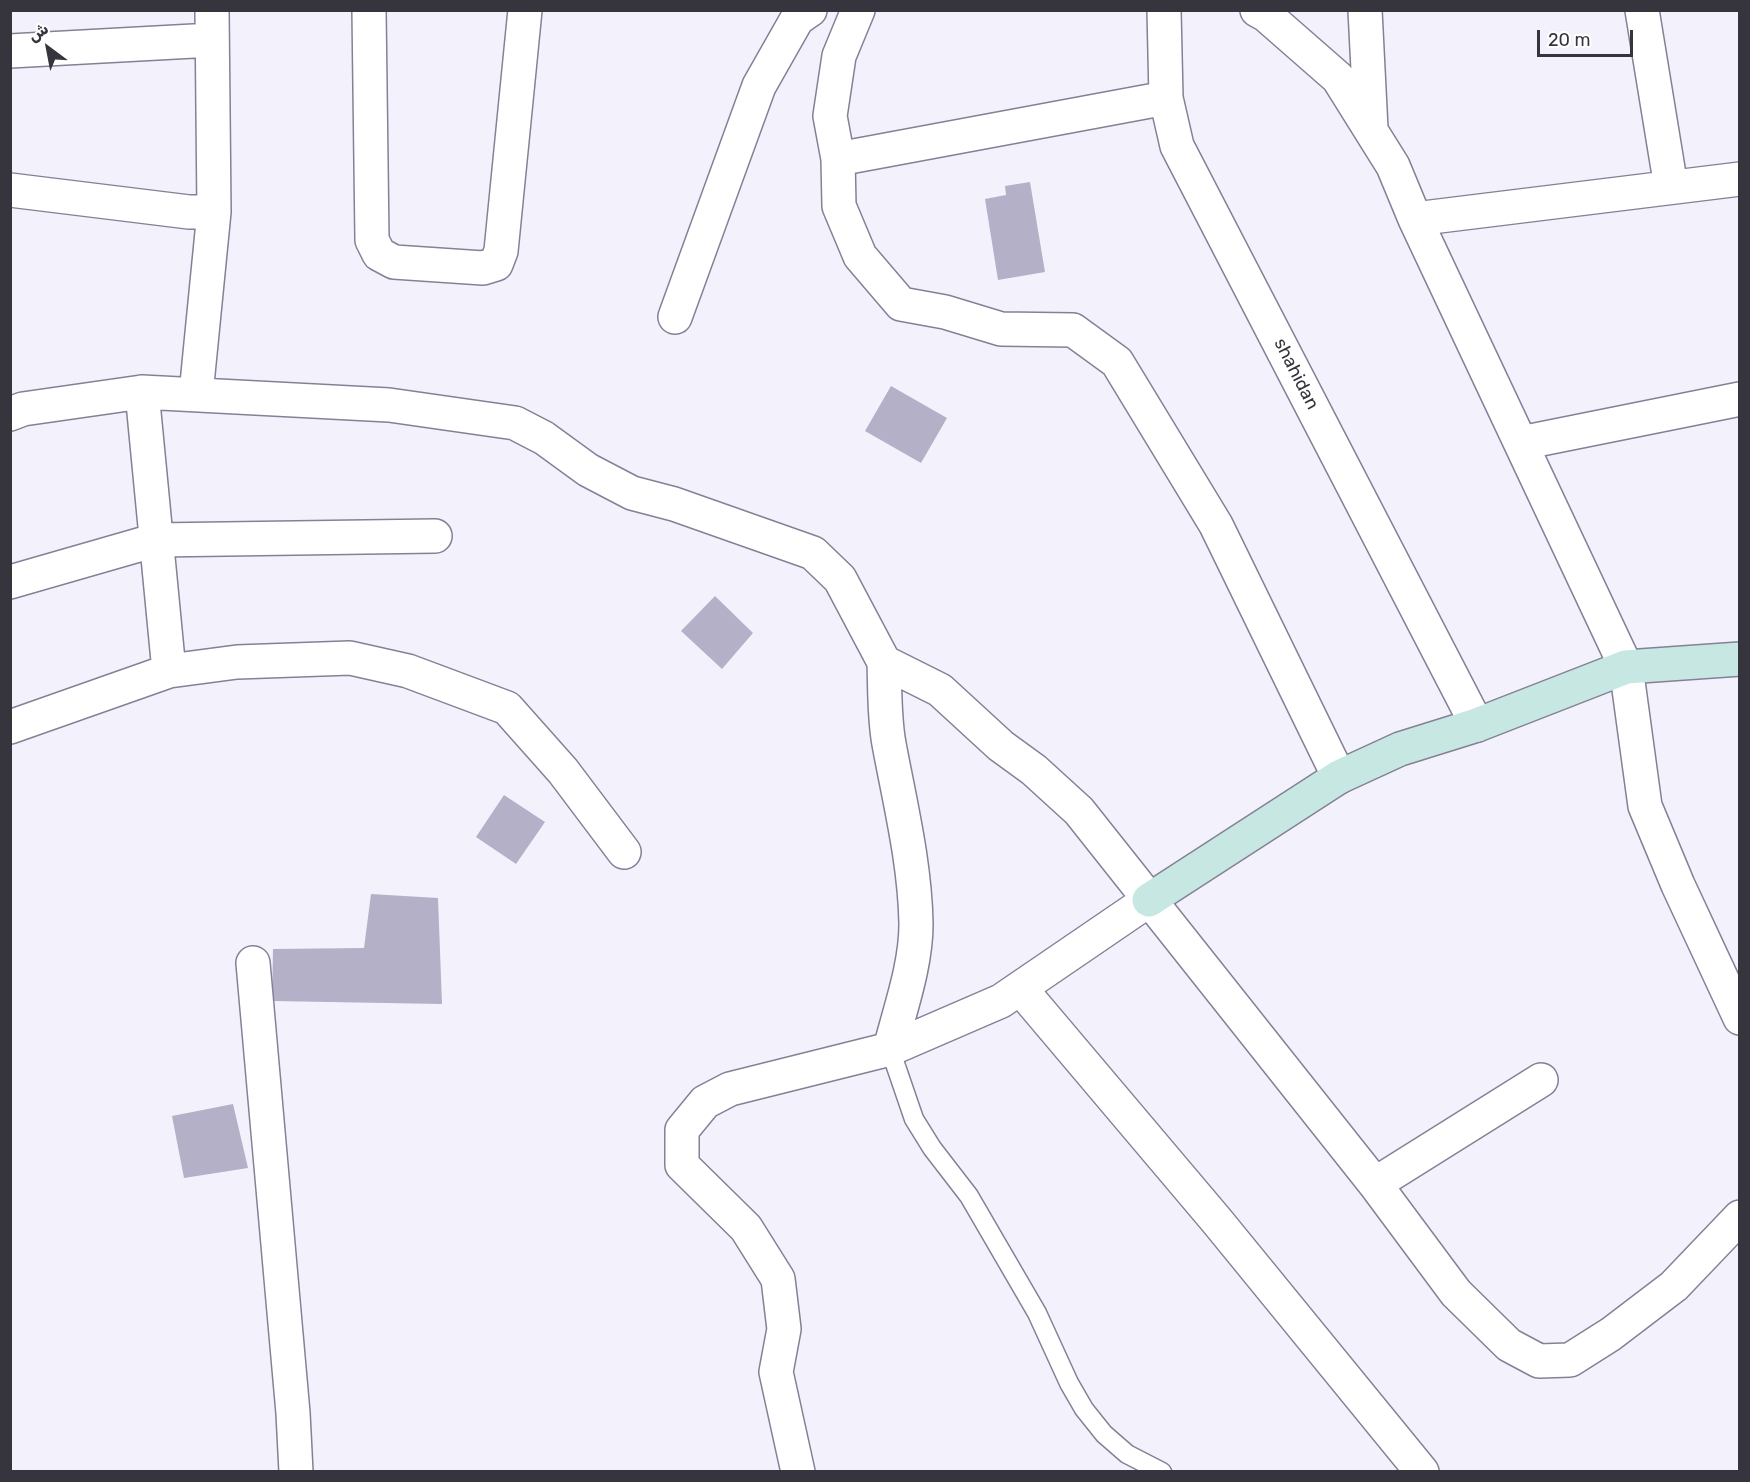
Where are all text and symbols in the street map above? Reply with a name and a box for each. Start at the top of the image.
north arrow [18,18,78,78]
scale bar [1540,18,1636,56]
text: ش [25,19,52,46]
text: 20 m [1548,29,1590,51]
street label: shahidan [1269,335,1323,413]

